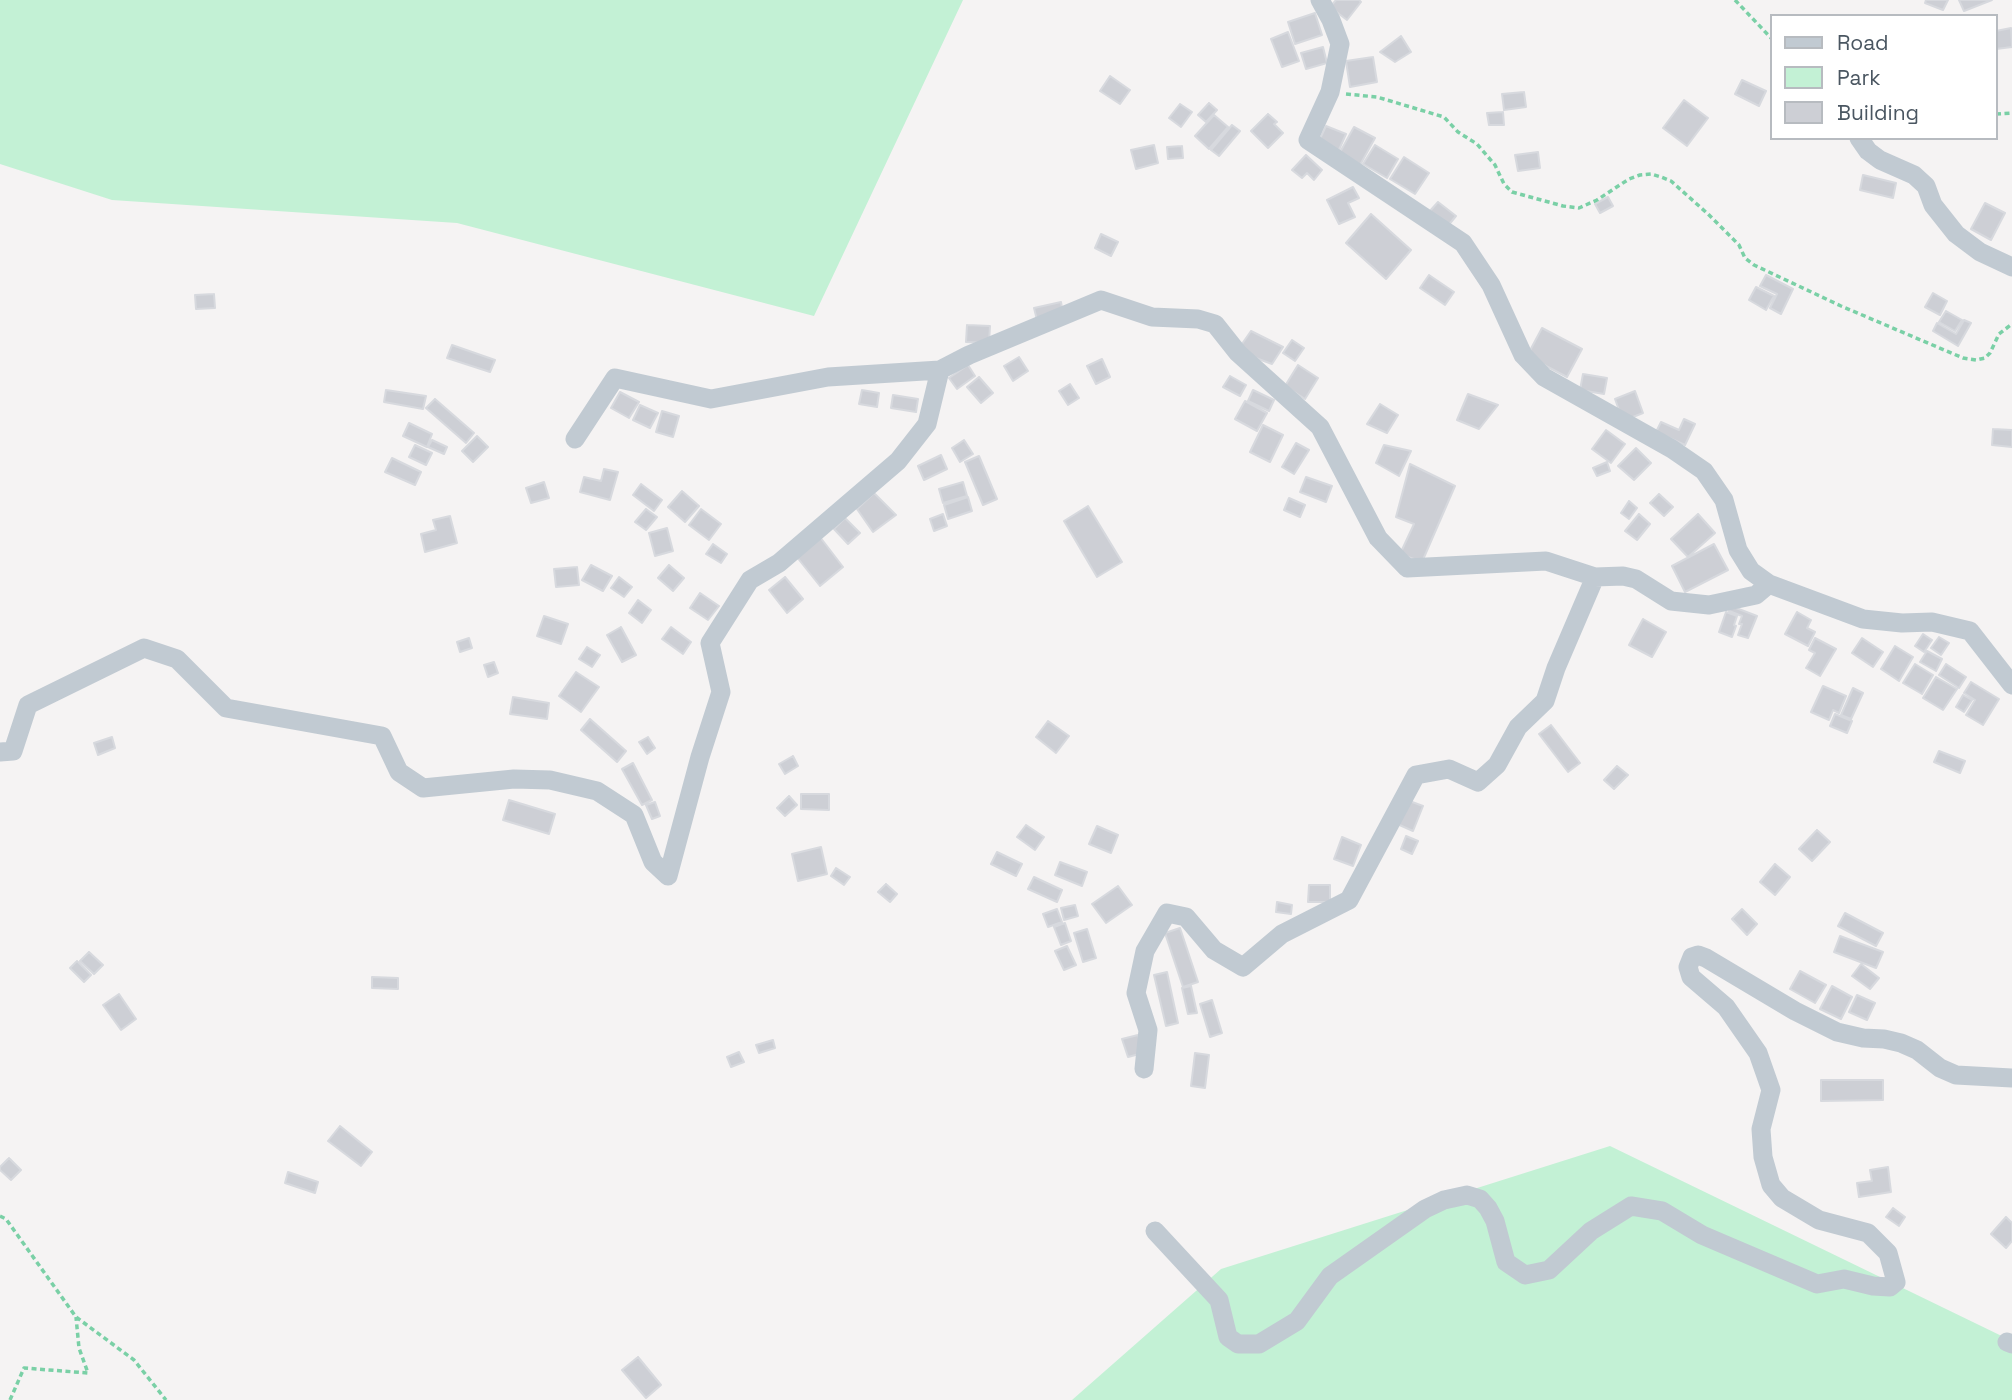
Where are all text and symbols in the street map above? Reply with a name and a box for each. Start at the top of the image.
legend [1770,14,1998,140]
text: Road [1837,29,1889,56]
text: Park [1837,64,1881,91]
text: Building [1837,99,1919,126]

